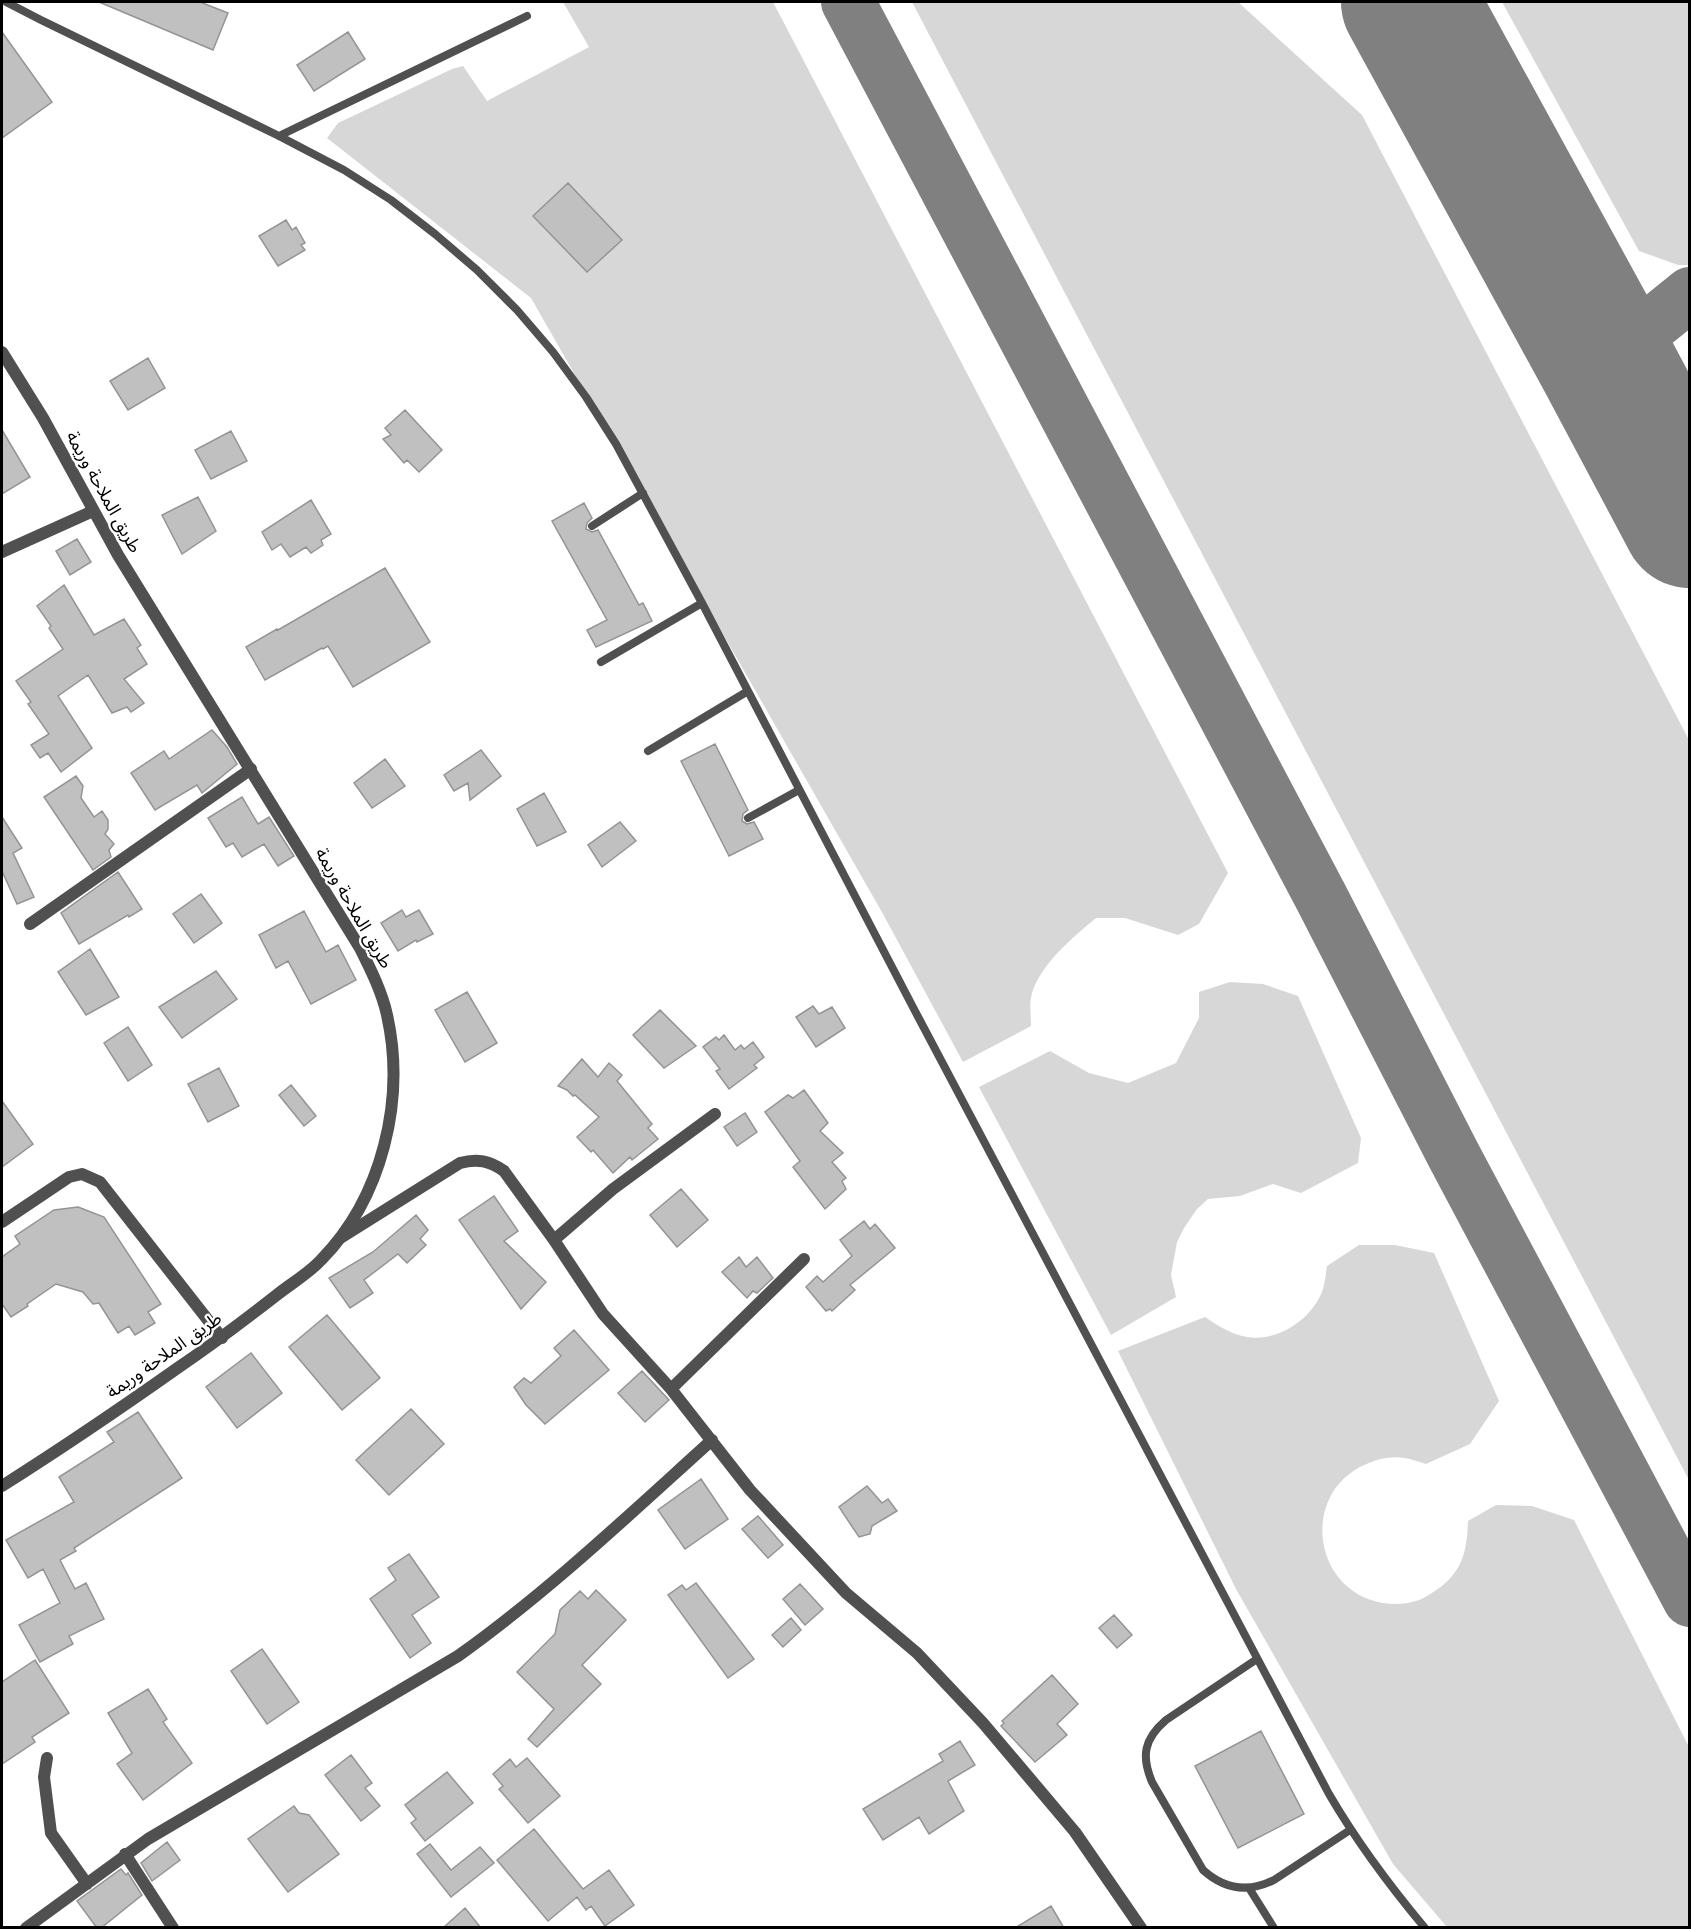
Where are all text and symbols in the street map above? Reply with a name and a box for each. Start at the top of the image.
street label: طريق الملاحة وريمة [61,427,147,557]
street label: طريق الملاحة وريمة [311,844,397,972]
street label: طريق الملاحة وريمة [102,1307,226,1403]

